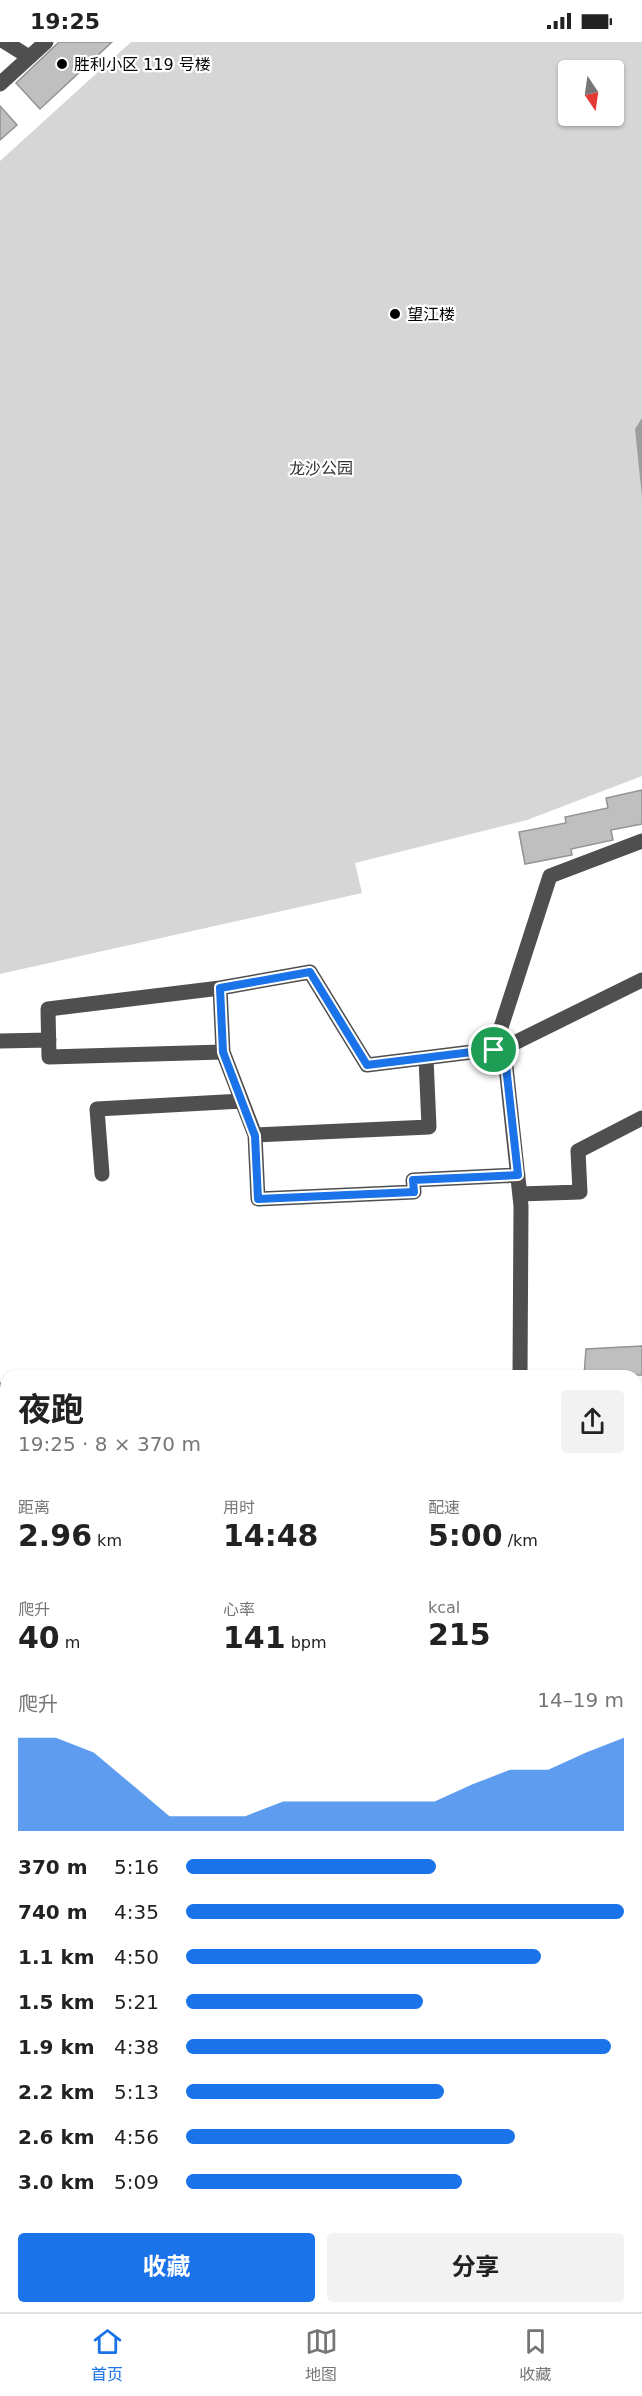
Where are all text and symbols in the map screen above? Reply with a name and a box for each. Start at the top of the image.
text: 19:25 [30,9,100,34]
place label: 胜利小区 119 号楼 [74,55,211,74]
marker: 胜利小区 119 号楼 [55,57,69,71]
north arrow [558,60,624,126]
map controls [558,60,624,126]
place label: 望江楼 [407,305,455,324]
marker: 望江楼 [388,307,402,321]
park label: 龙沙公园 [289,459,353,478]
pin [468,1024,519,1075]
icon: arrive [477,1033,510,1066]
text: 夜跑 [18,1390,84,1429]
button: share [561,1390,624,1453]
text: 19:25 · 8 × 370 m [18,1432,201,1456]
text: 距离 [18,1498,50,1517]
text: 用时 [223,1498,255,1517]
text: 配速 [428,1498,460,1517]
text: 2.96 [18,1518,92,1553]
text: 14:48 [223,1518,319,1553]
text: 5:00 [428,1518,503,1553]
text: km [92,1531,122,1550]
text: /km [503,1531,538,1550]
text: kcal [428,1598,460,1617]
text: 爬升 [18,1600,50,1619]
text: 心率 [223,1600,255,1619]
text: 215 [428,1617,491,1652]
text: 40 [18,1620,60,1655]
text: 141 [223,1620,286,1655]
text: m [60,1633,80,1652]
text: bpm [286,1633,327,1652]
text: 14–19 m [537,1688,624,1712]
text: 爬升 [18,1692,58,1716]
text: 370 m [18,1855,88,1879]
text: 5:16 [114,1855,159,1879]
text: 740 m [18,1900,88,1924]
text: 4:35 [114,1900,159,1924]
text: 1.1 km [18,1945,95,1969]
text: 4:50 [114,1945,159,1969]
text: 1.5 km [18,1990,95,2014]
text: 5:21 [114,1990,159,2014]
text: 1.9 km [18,2035,95,2059]
text: 4:38 [114,2035,159,2059]
text: 2.2 km [18,2080,95,2104]
text: 5:13 [114,2080,159,2104]
text: 2.6 km [18,2125,95,2149]
text: 4:56 [114,2125,159,2149]
text: 3.0 km [18,2170,95,2194]
text: 5:09 [114,2170,159,2194]
button: 收藏 [18,2233,315,2302]
button: 分享 [327,2233,624,2302]
tab: 首页 [91,2325,124,2385]
tab: 地图 [305,2325,338,2385]
tab: 收藏 [519,2325,552,2385]

